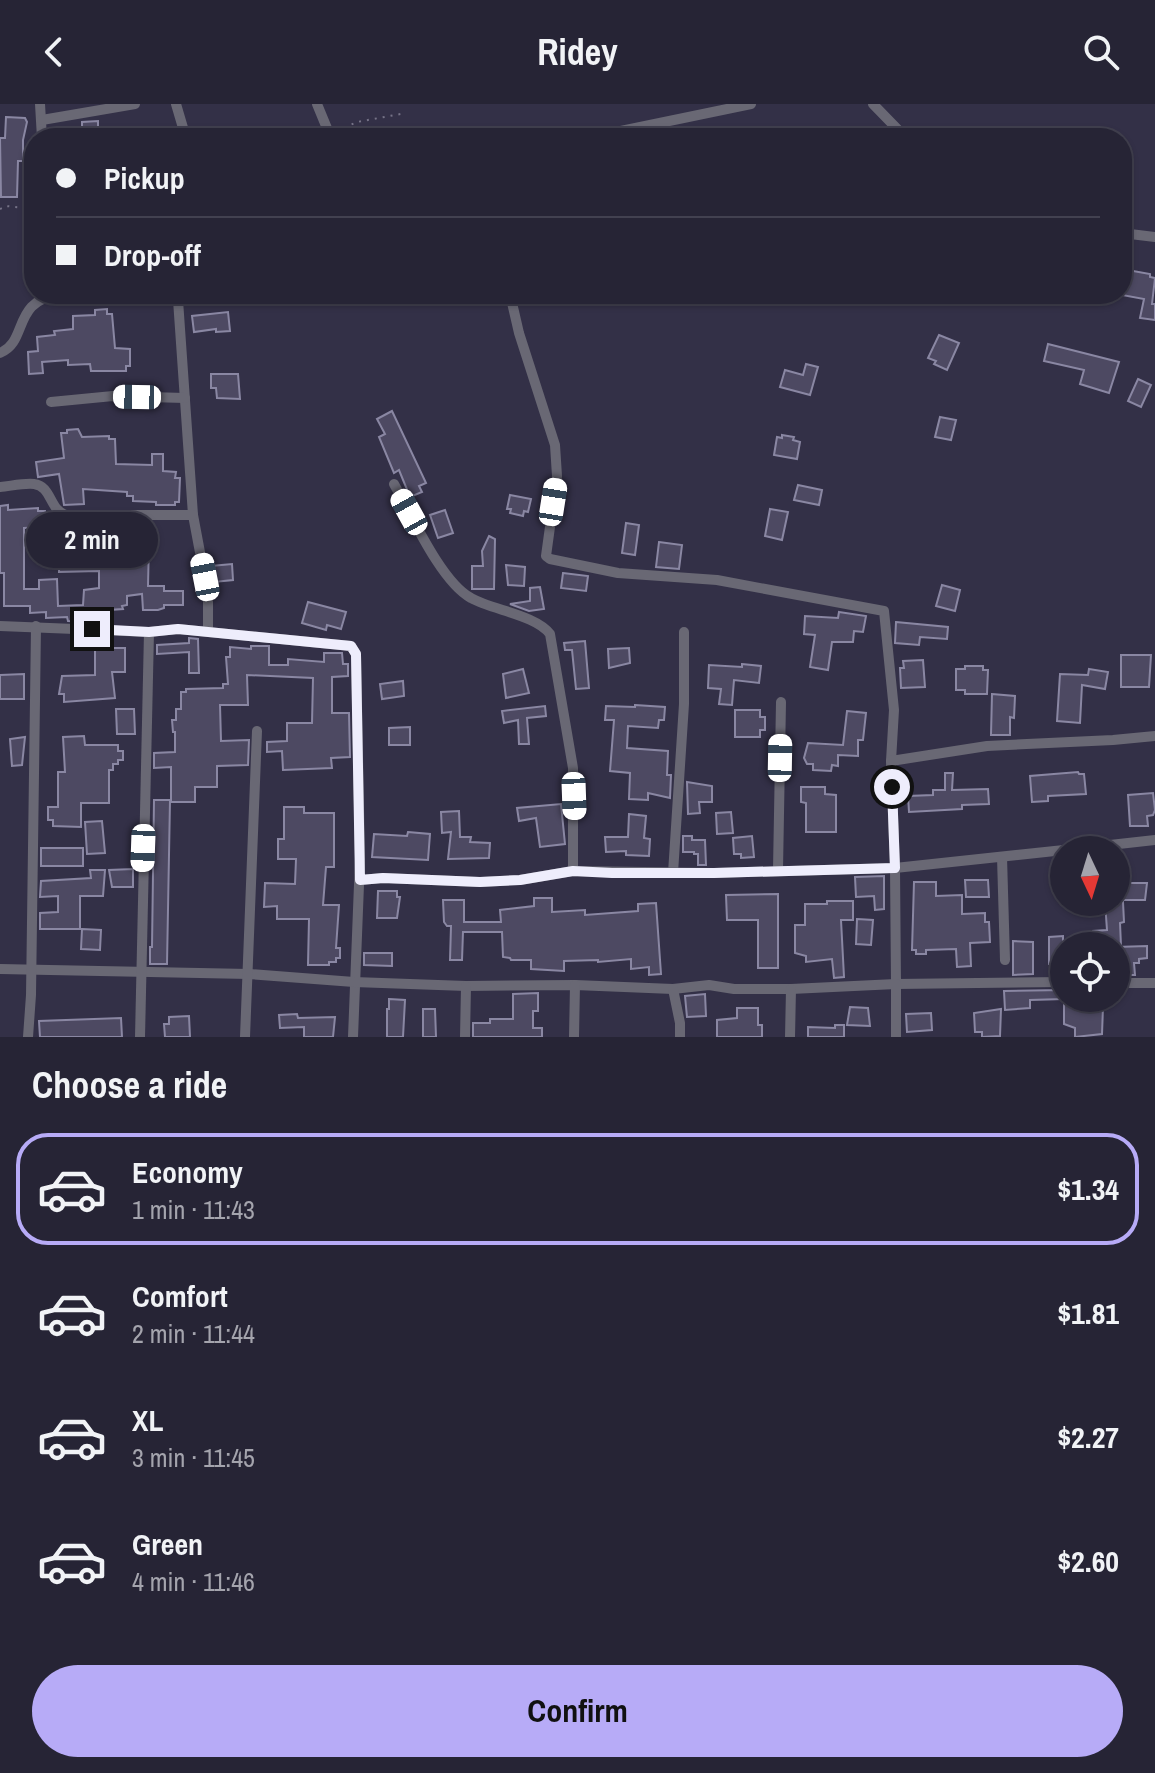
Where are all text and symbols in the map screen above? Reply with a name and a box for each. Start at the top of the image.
text: Ridey [537,28,618,76]
icon: back [32,30,76,74]
icon: search [1079,30,1123,74]
text: Pickup [104,158,185,198]
text: Drop-off [104,235,201,275]
car [113,385,161,409]
car [537,476,569,528]
car [387,485,431,539]
callout: 2 min [26,513,158,569]
text: 2 min [64,522,120,557]
car [189,551,221,603]
route end [74,611,110,647]
car [768,734,792,782]
route start [874,769,910,805]
car [561,772,587,820]
car [130,824,156,872]
north arrow [1050,836,1130,916]
map controls [1050,836,1130,1012]
button: locate [1050,932,1130,1012]
text: Choose a ride [32,1061,227,1109]
text: Economy [132,1152,243,1192]
icon: car [36,1153,108,1225]
text: $1.34 [1057,1169,1119,1209]
text: 1 min · 11:43 [132,1192,255,1227]
text: Comfort [132,1276,228,1316]
icon: car [36,1277,108,1349]
text: $1.81 [1057,1293,1119,1333]
text: 2 min · 11:44 [132,1316,255,1351]
text: XL [132,1400,163,1440]
icon: car [36,1401,108,1473]
text: $2.27 [1057,1417,1119,1457]
text: 3 min · 11:45 [132,1440,255,1475]
text: Green [132,1524,203,1564]
icon: car [36,1525,108,1597]
text: $2.60 [1057,1541,1119,1581]
text: 4 min · 11:46 [132,1564,255,1599]
button: Confirm [32,1665,1123,1757]

